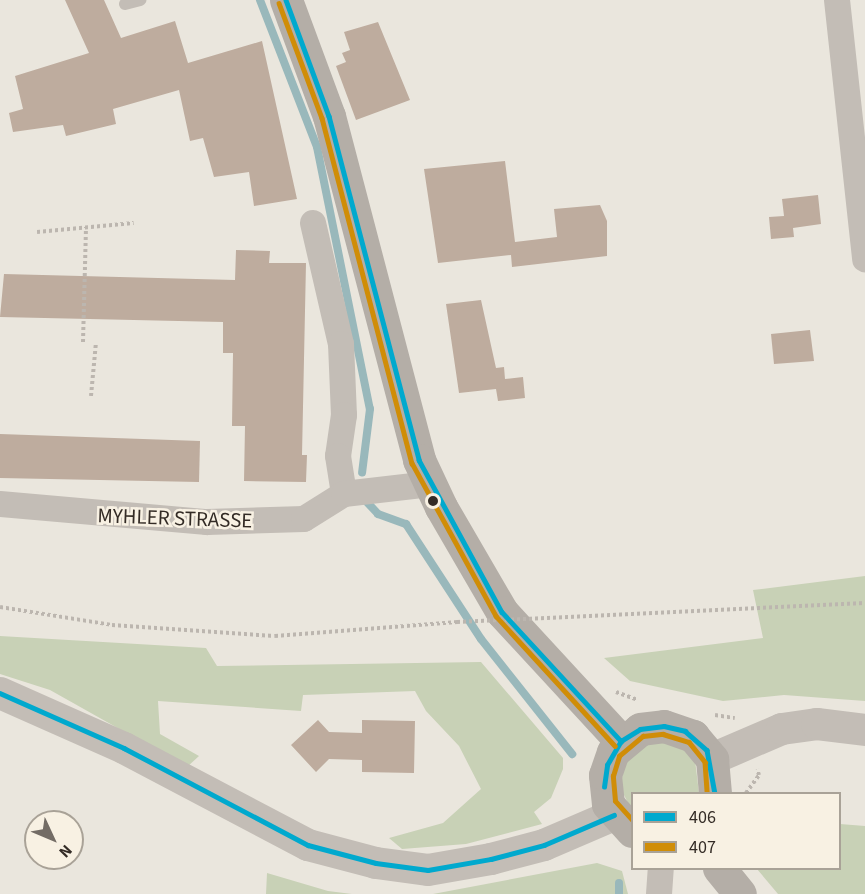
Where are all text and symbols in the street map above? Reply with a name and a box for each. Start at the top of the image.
unlabelled marker [427,495,439,507]
street label: MYHLER STRASSE [97,503,253,533]
legend [631,792,841,870]
text: 406 [689,805,716,830]
north arrow [24,810,84,870]
text: 407 [689,835,716,860]
text: N [54,840,77,863]

